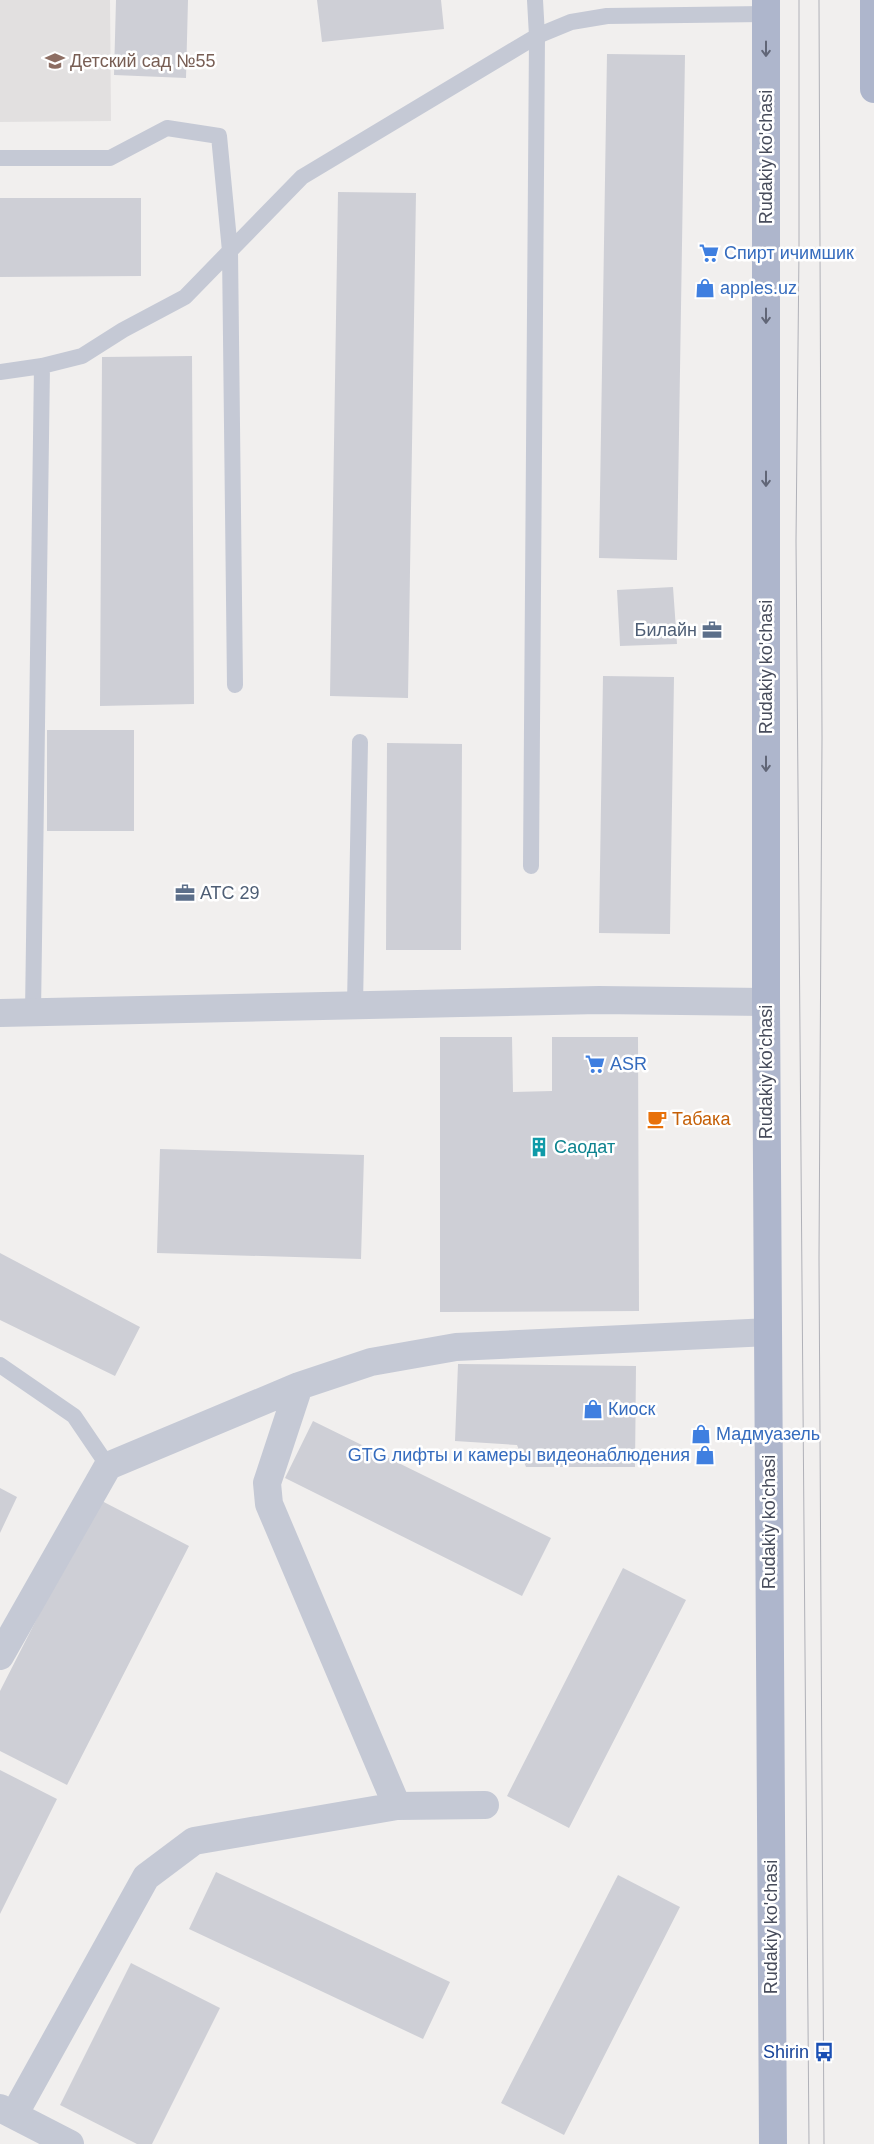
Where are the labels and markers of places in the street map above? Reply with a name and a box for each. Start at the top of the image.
school or university icon: Детский сад №55 [44,50,66,72]
place label: Детский сад №55 [70,51,215,71]
supermarket icon: Спирт ичимшик [698,242,720,264]
place label: Спирт ичимшик [724,243,854,263]
shop icon: apples.uz [694,277,716,299]
place label: apples.uz [720,278,797,298]
office icon: Билайн [701,619,723,641]
place label: Билайн [635,620,697,640]
office icon: АТС 29 [174,882,196,904]
place label: АТС 29 [200,883,260,903]
supermarket icon: ASR [584,1053,606,1075]
place label: ASR [610,1054,647,1074]
cafe icon: Табака [646,1108,668,1130]
place label: Табака [672,1109,731,1129]
building icon: Саодат [528,1136,550,1158]
place label: Саодат [554,1137,615,1157]
shop icon: Киоск [582,1398,604,1420]
place label: Киоск [608,1399,656,1419]
shop icon: Мадмуазель [690,1423,712,1445]
place label: Мадмуазель [716,1424,820,1444]
shop icon: GTG лифты и камеры видеонаблюдения [694,1444,716,1466]
place label: GTG лифты и камеры видеонаблюдения [348,1445,690,1465]
bus stop icon: Shirin [813,2041,835,2063]
place label: Shirin [763,2042,809,2062]

